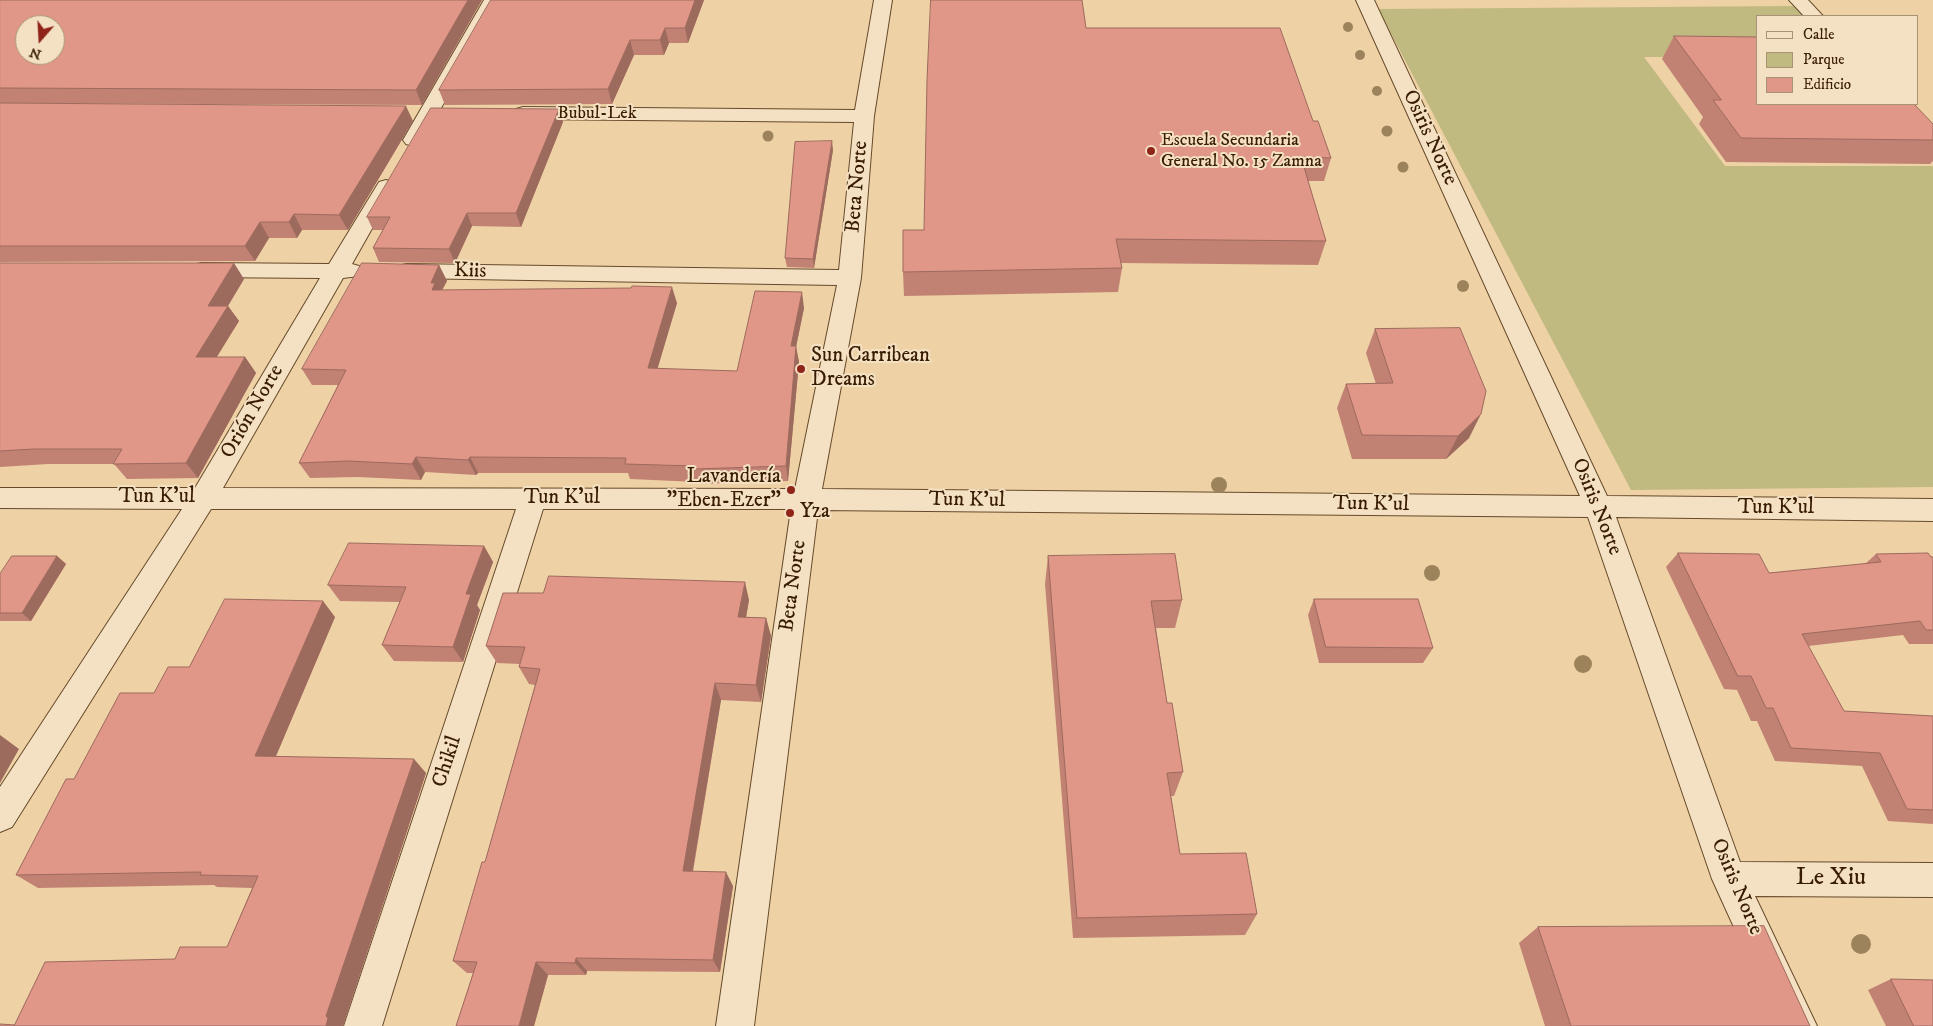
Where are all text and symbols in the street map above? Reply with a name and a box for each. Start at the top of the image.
north arrow [15,15,65,65]
legend [1756,15,1918,105]
text: Calle [1803,25,1835,44]
text: N [27,43,44,64]
text: Parque [1803,50,1844,69]
text: Edificio [1803,75,1851,94]
street label: Osiris Norte [1396,86,1462,190]
street label: Bubul-Lek [557,103,637,125]
place label: Escuela Secundaria General No. 15 Zamna [1161,130,1322,172]
street label: Beta Norte [841,140,875,234]
marker: Escuela Secundaria General No. 15 Zamna [1145,145,1157,157]
street label: Kiis [453,259,487,285]
place label: Sun Carribean Dreams [811,344,930,394]
street label: Orión Norte [216,361,290,463]
marker: Sun Carribean Dreams [795,363,807,375]
street label: Osiris Norte [1565,455,1627,559]
place label: Lavandería "Eben-Ezer" [667,465,781,515]
marker: Lavandería "Eben-Ezer" [785,484,797,496]
street label: Tun K'ul [119,485,195,511]
street label: Tun K'ul [524,486,600,512]
street label: Tun K'ul [929,488,1005,514]
street label: Tun K'ul [1333,492,1409,518]
street label: Tun K'ul [1738,496,1814,522]
place label: Yza [800,500,830,526]
marker: Yza [784,507,796,519]
street label: Beta Norte [775,539,813,633]
street label: Chikil [428,733,468,791]
street label: Osiris Norte [1704,835,1768,939]
street label: Le Xiu [1796,864,1866,894]

